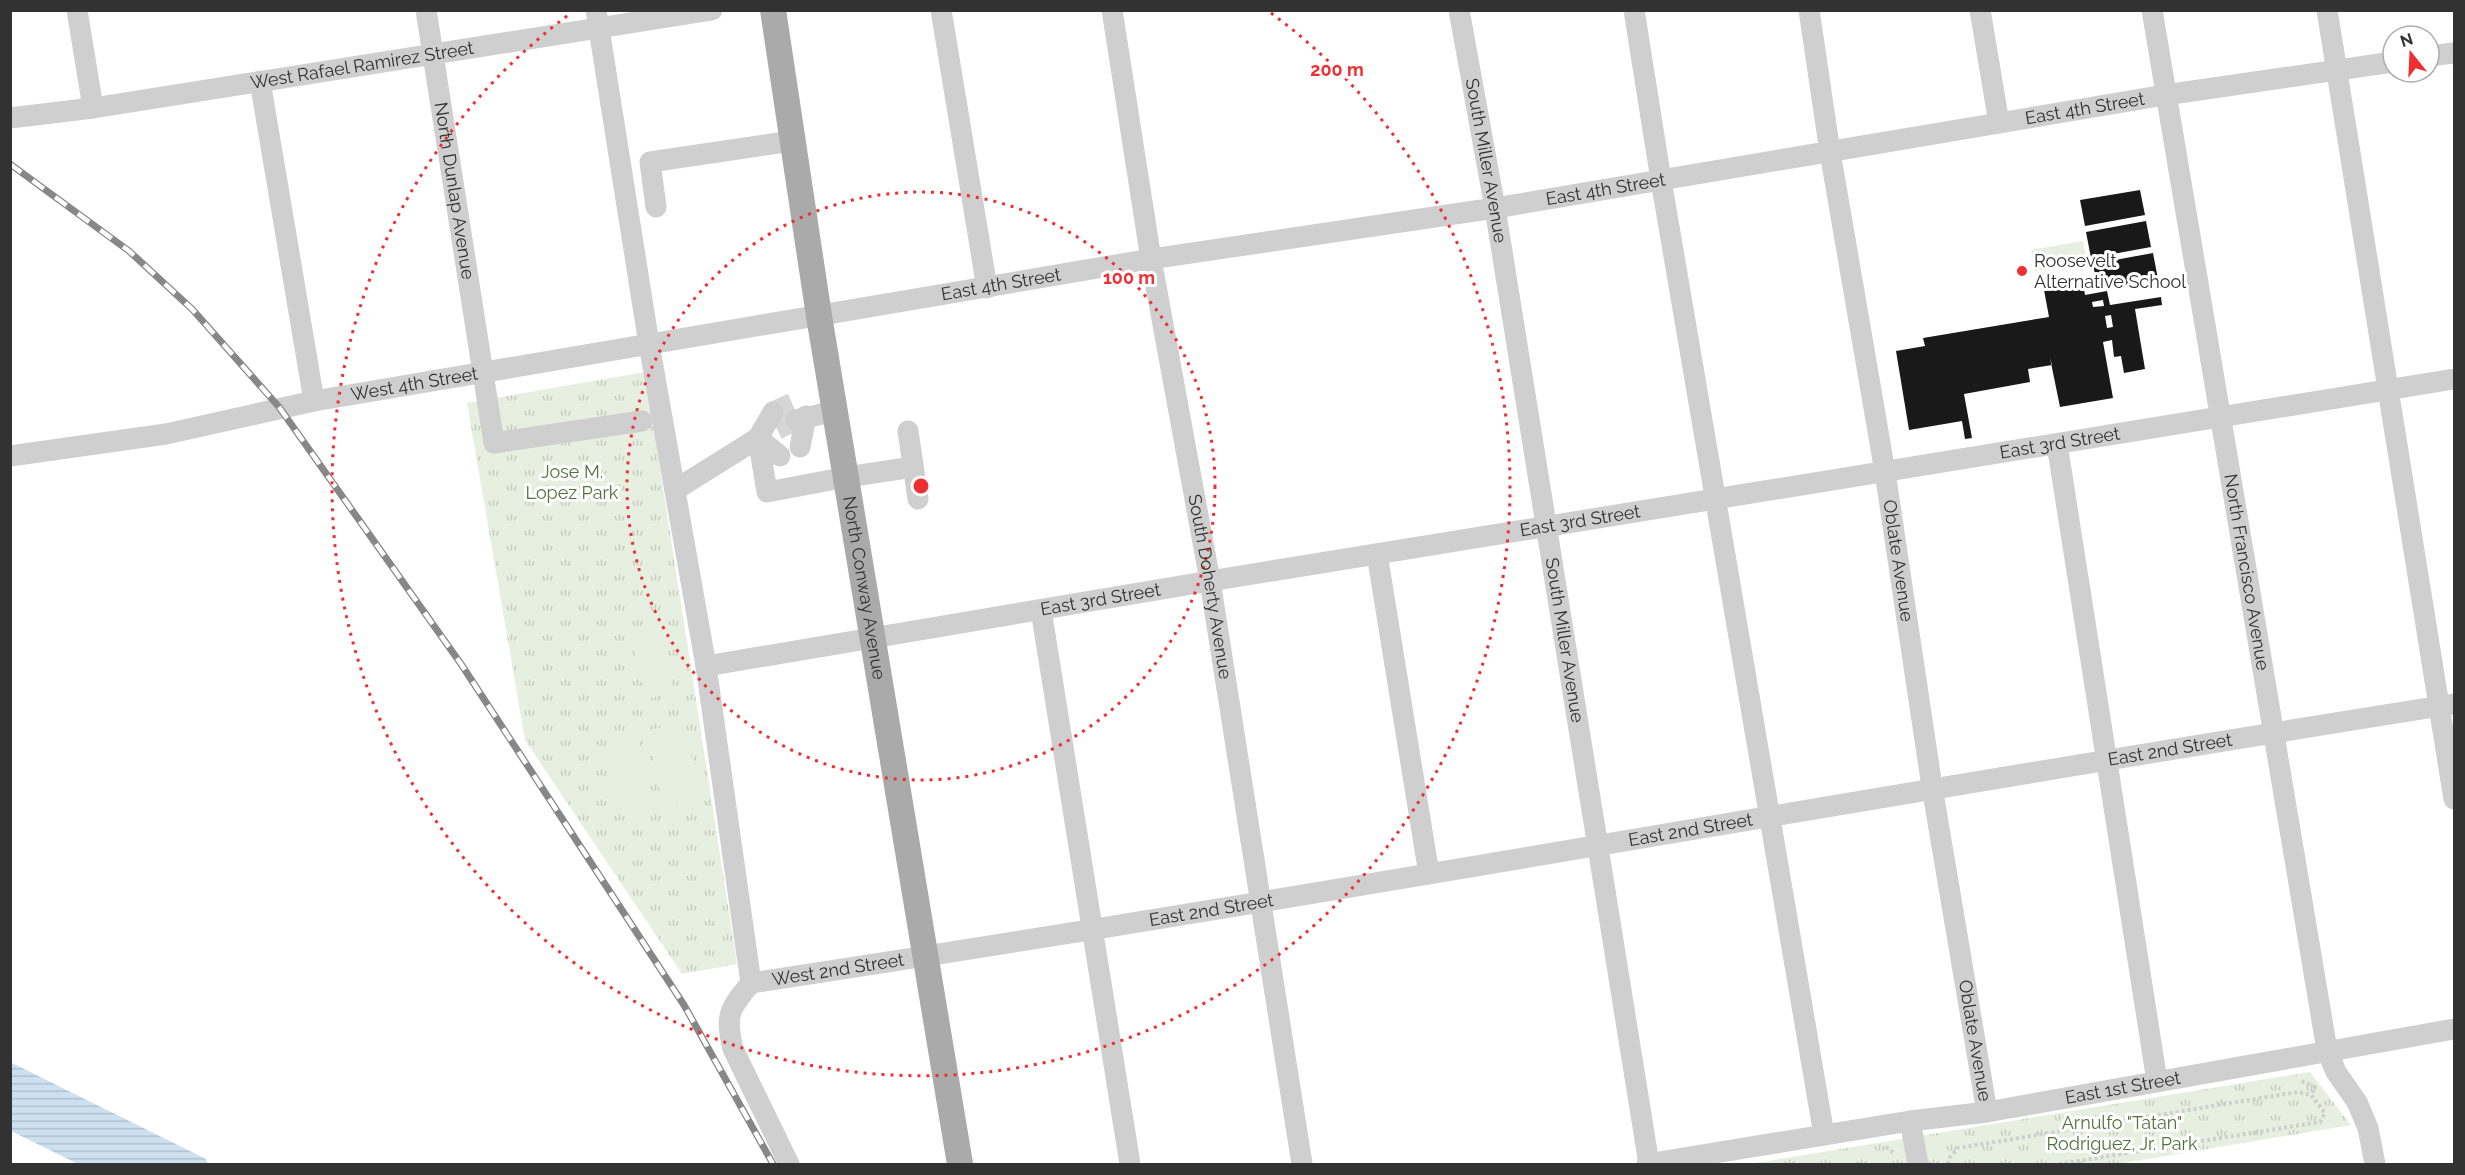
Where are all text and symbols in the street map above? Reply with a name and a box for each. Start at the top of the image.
north arrow [2381,24,2441,84]
text: N [2398,29,2415,51]
street label: West Rafael Ramirez Street [249,37,475,93]
text: 200 m [1310,59,1364,80]
street label: South Miller Avenue [1462,77,1512,245]
street label: East 4th Street [2023,88,2146,128]
street label: North Dunlap Avenue [431,101,479,281]
street label: East 4th Street [1544,168,1667,209]
place label: Roosevelt Alternative School [2034,250,2186,292]
street label: East 4th Street [940,263,1062,304]
marker: Roosevelt Alternative School [2015,264,2029,278]
text: 100 m [1103,267,1155,288]
street label: West 4th Street [349,362,479,405]
street label: East 3rd Street [1998,422,2121,463]
park label: Jose M. Lopez Park [526,461,619,503]
street label: North Francisco Avenue [2220,472,2274,672]
centre of rings [911,476,931,496]
street label: South Doherty Avenue [1184,493,1236,681]
street label: North Conway Avenue [839,494,890,682]
street label: Oblate Avenue [1879,498,1918,624]
street label: East 3rd Street [1518,500,1642,541]
street label: South Miller Avenue [1541,556,1589,725]
street label: East 3rd Street [1039,579,1162,619]
street label: East 2nd Street [2106,729,2234,770]
street label: East 2nd Street [1627,808,1754,850]
street label: East 2nd Street [1147,889,1275,930]
street label: West 2nd Street [771,949,905,990]
street label: Oblate Avenue [1955,978,1996,1103]
street label: East 1st Street [2063,1067,2182,1108]
park label: Arnulfo "Tatan" Rodriguez, Jr. Park [2047,1112,2198,1154]

